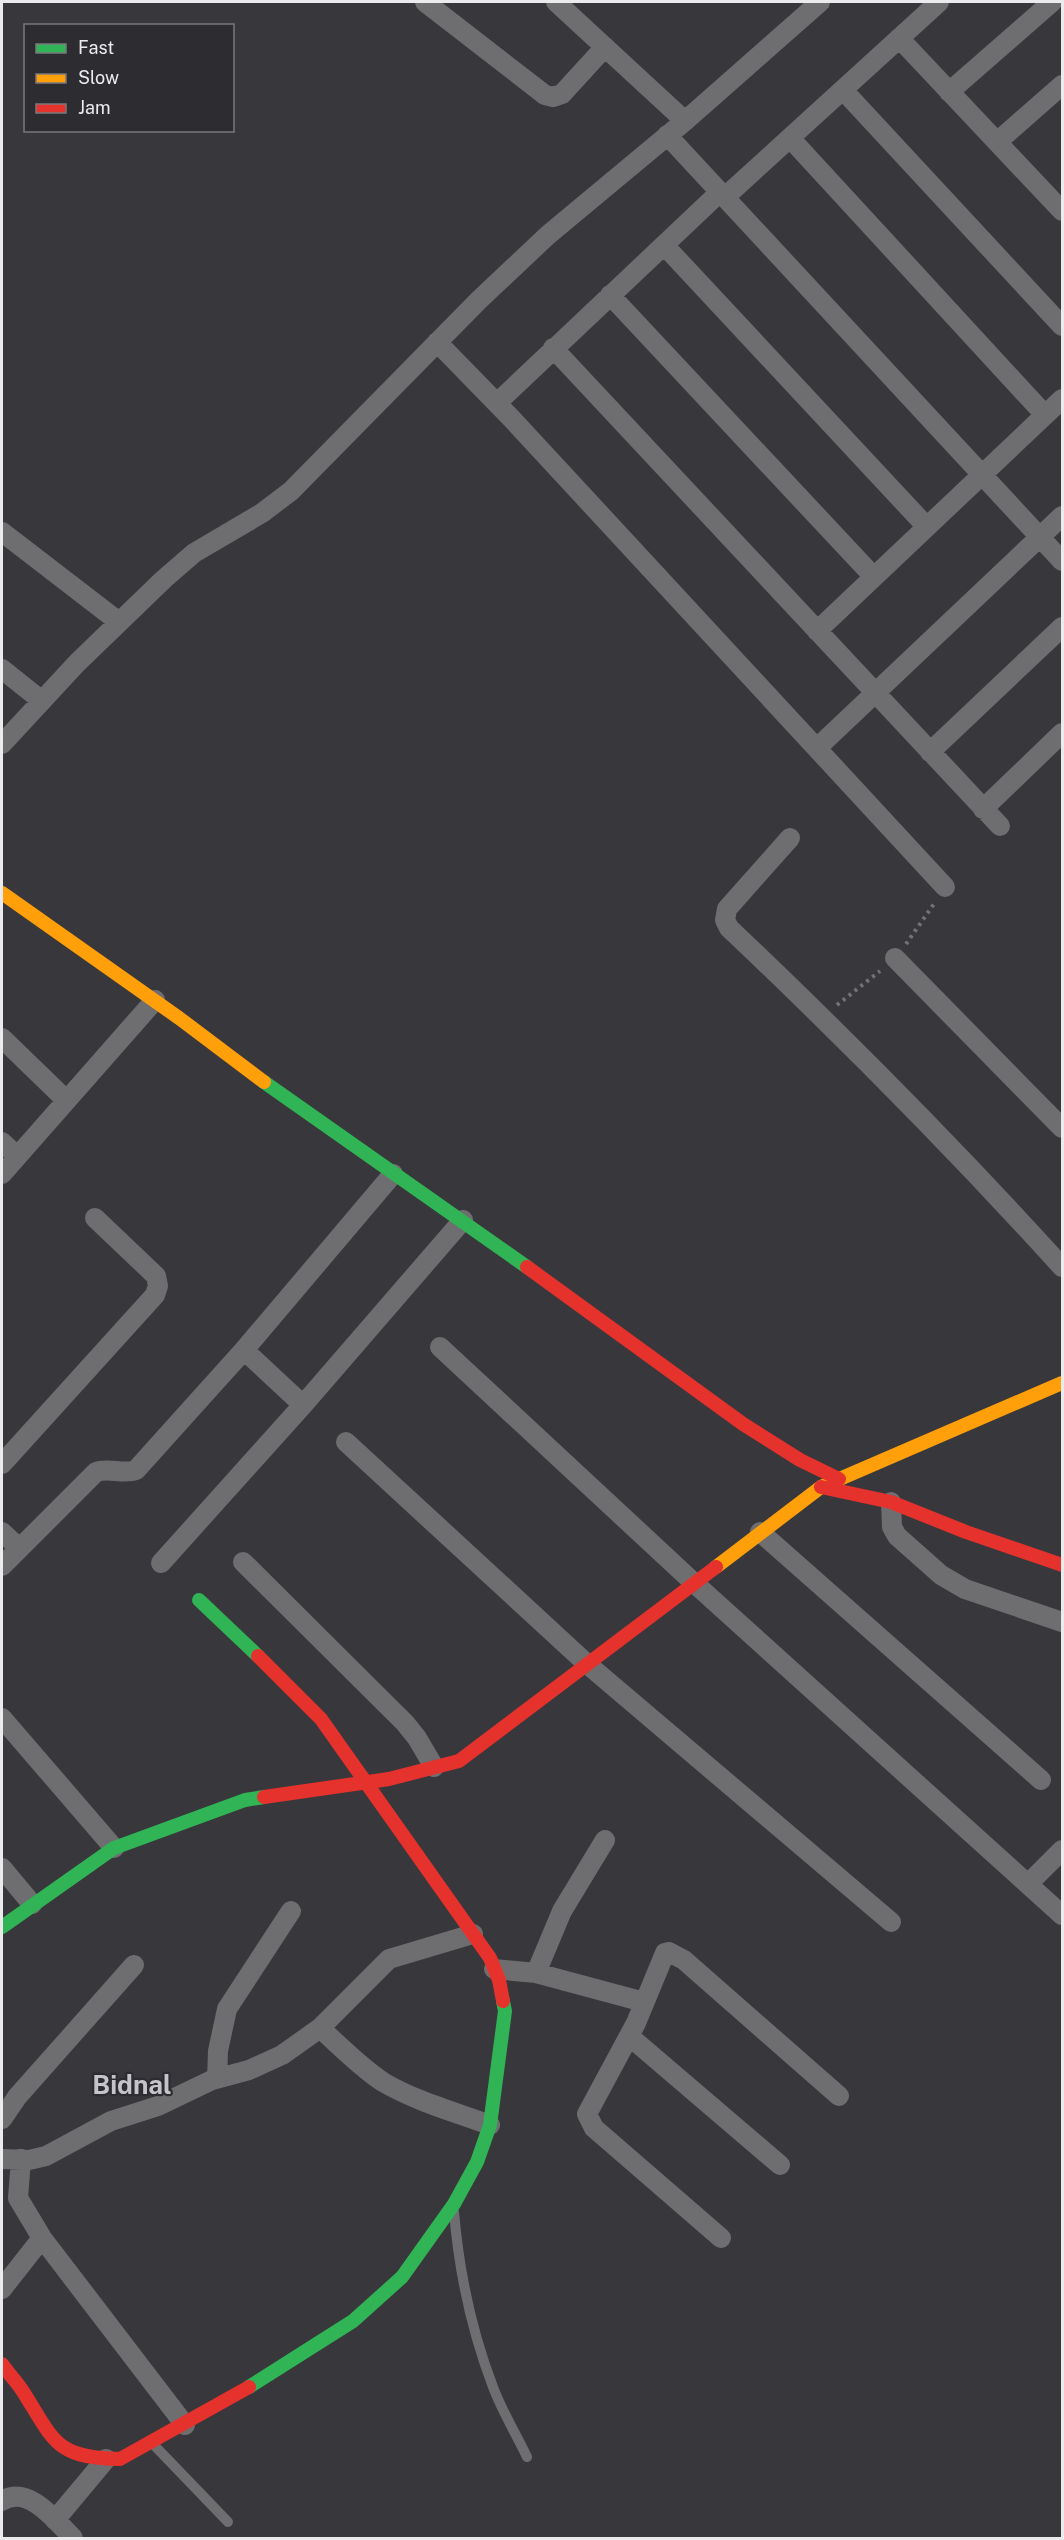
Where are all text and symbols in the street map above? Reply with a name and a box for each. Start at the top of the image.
legend [24,24,234,132]
text: Fast [78,37,114,58]
text: Slow [78,67,119,88]
text: Jam [78,97,111,118]
district label: Bidnal [92,2069,172,2100]

